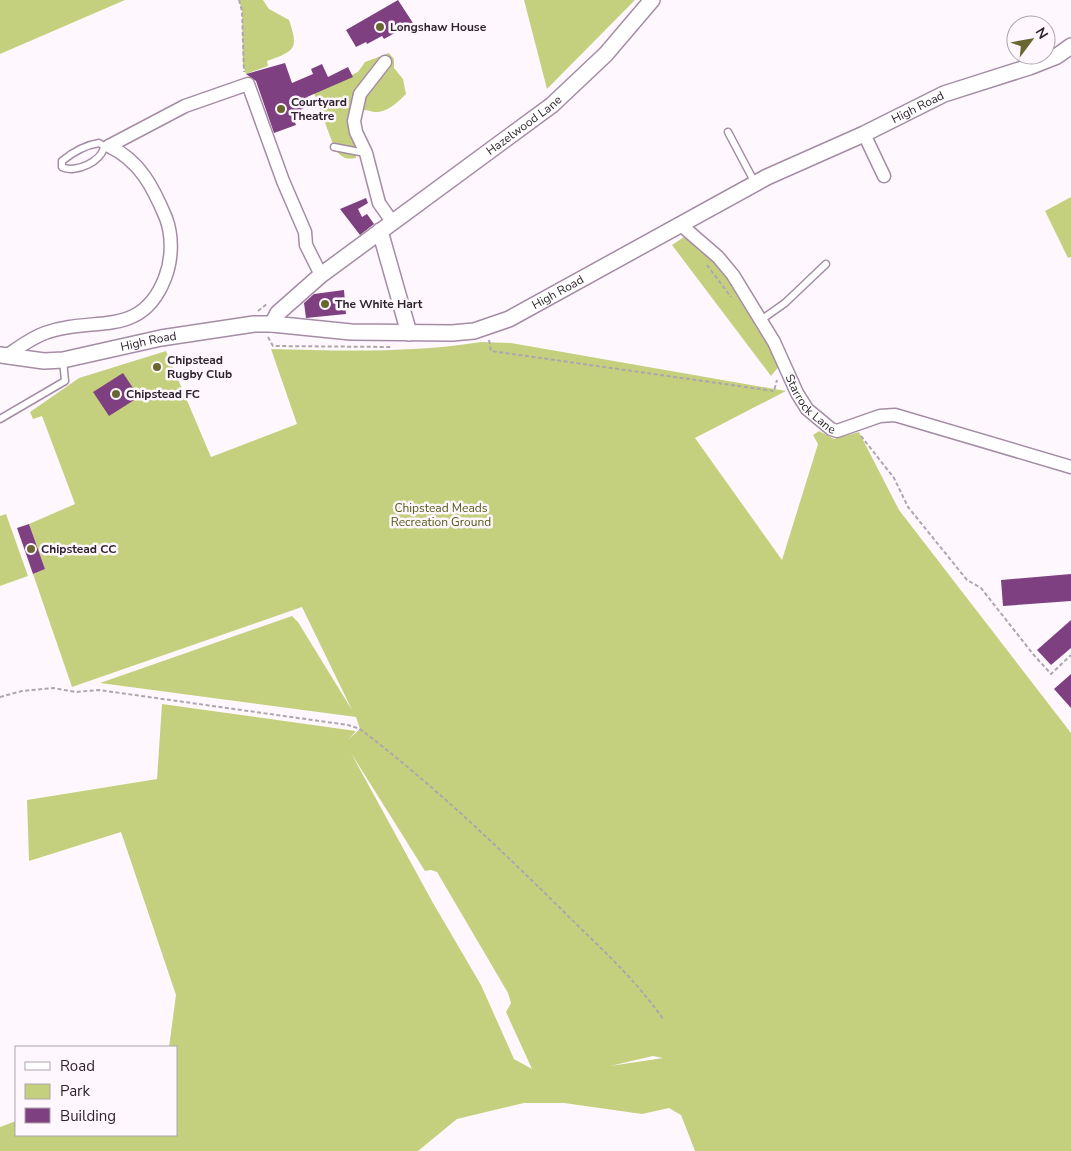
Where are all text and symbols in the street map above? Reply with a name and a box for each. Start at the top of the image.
north arrow [1006,15,1056,65]
place label: Longshaw House [390,19,487,35]
marker: Longshaw House [374,21,386,33]
text: N [1031,24,1052,43]
street label: High Road [889,87,947,127]
street label: Hazelwood Lane [483,92,565,159]
place label: Courtyard Theatre [291,94,347,124]
marker: Courtyard Theatre [275,103,287,115]
street label: High Road [529,271,586,313]
place label: The White Hart [335,296,423,312]
marker: The White Hart [319,298,331,310]
street label: High Road [119,328,178,355]
place label: Chipstead Rugby Club [167,352,232,382]
marker: Chipstead Rugby Club [151,361,163,373]
street label: Starrock Lane [782,372,837,438]
place label: Chipstead FC [126,386,200,402]
marker: Chipstead FC [110,388,122,400]
park label: Chipstead Meads Recreation Ground [391,500,491,530]
place label: Chipstead CC [41,541,116,557]
marker: Chipstead CC [25,543,37,555]
legend [15,1046,178,1136]
text: Road [60,1056,95,1076]
text: Park [60,1081,90,1101]
text: Building [60,1106,116,1126]

